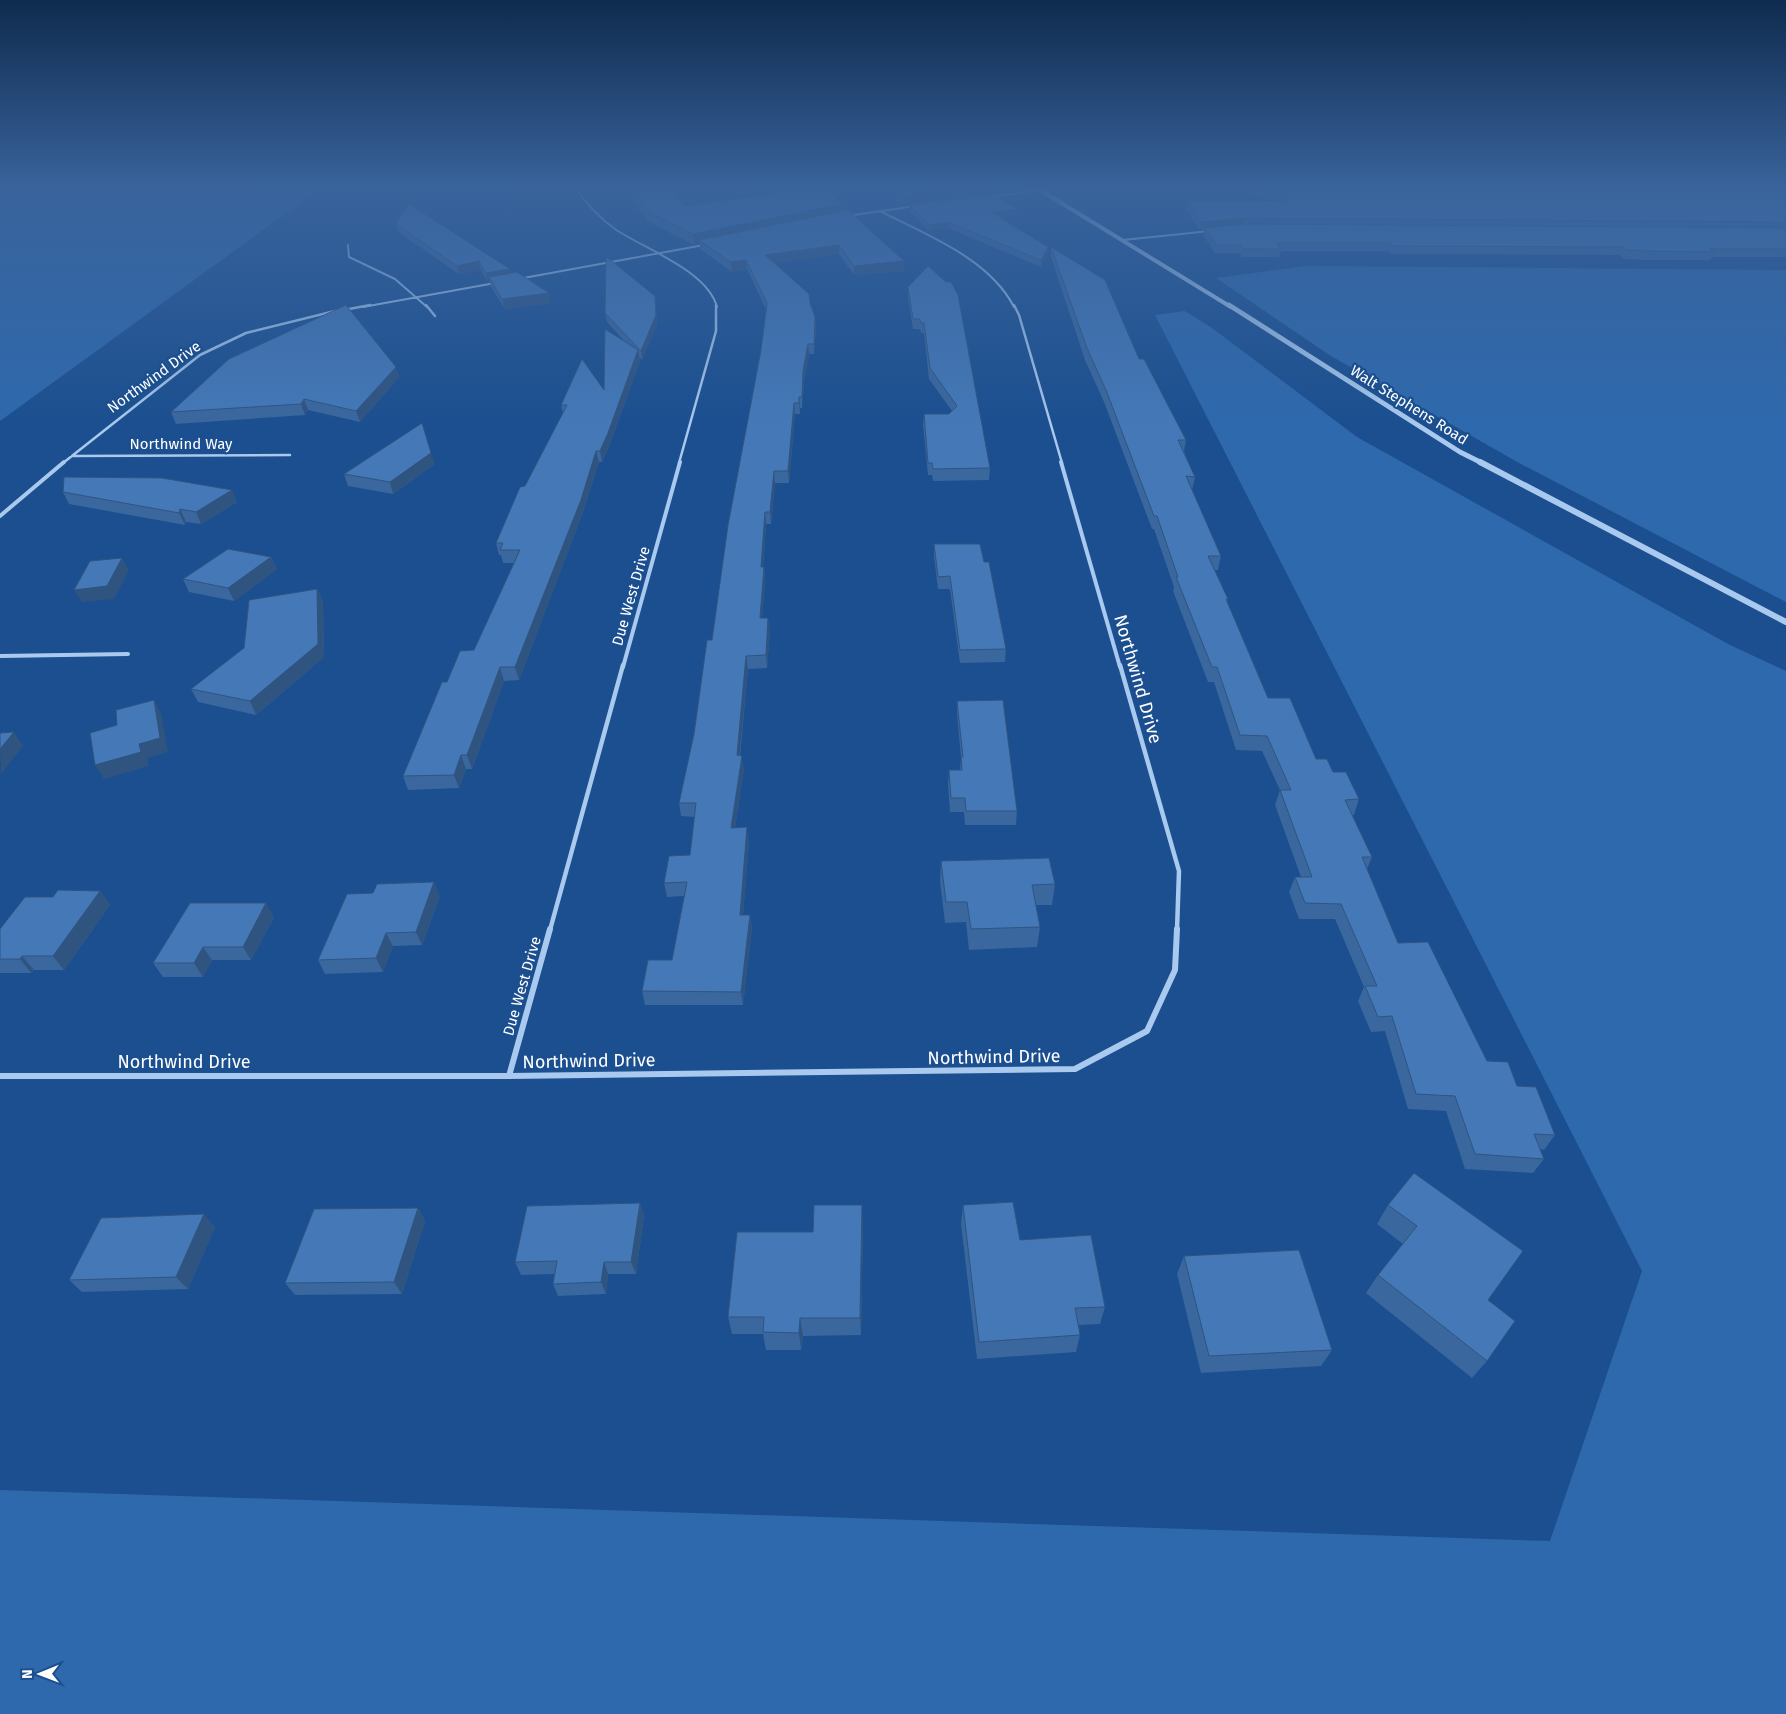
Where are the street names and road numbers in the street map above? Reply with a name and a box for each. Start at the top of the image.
street label: Northwind Drive [104,337,204,417]
street label: Walt Stephens Road [1347,361,1471,449]
street label: Northwind Way [130,435,233,453]
street label: Due West Drive [608,544,654,648]
street label: Northwind Drive [1109,612,1167,746]
street label: Due West Drive [499,934,545,1038]
street label: Northwind Drive [927,1045,1061,1069]
street label: Northwind Drive [522,1049,656,1073]
street label: Northwind Drive [117,1051,251,1073]

